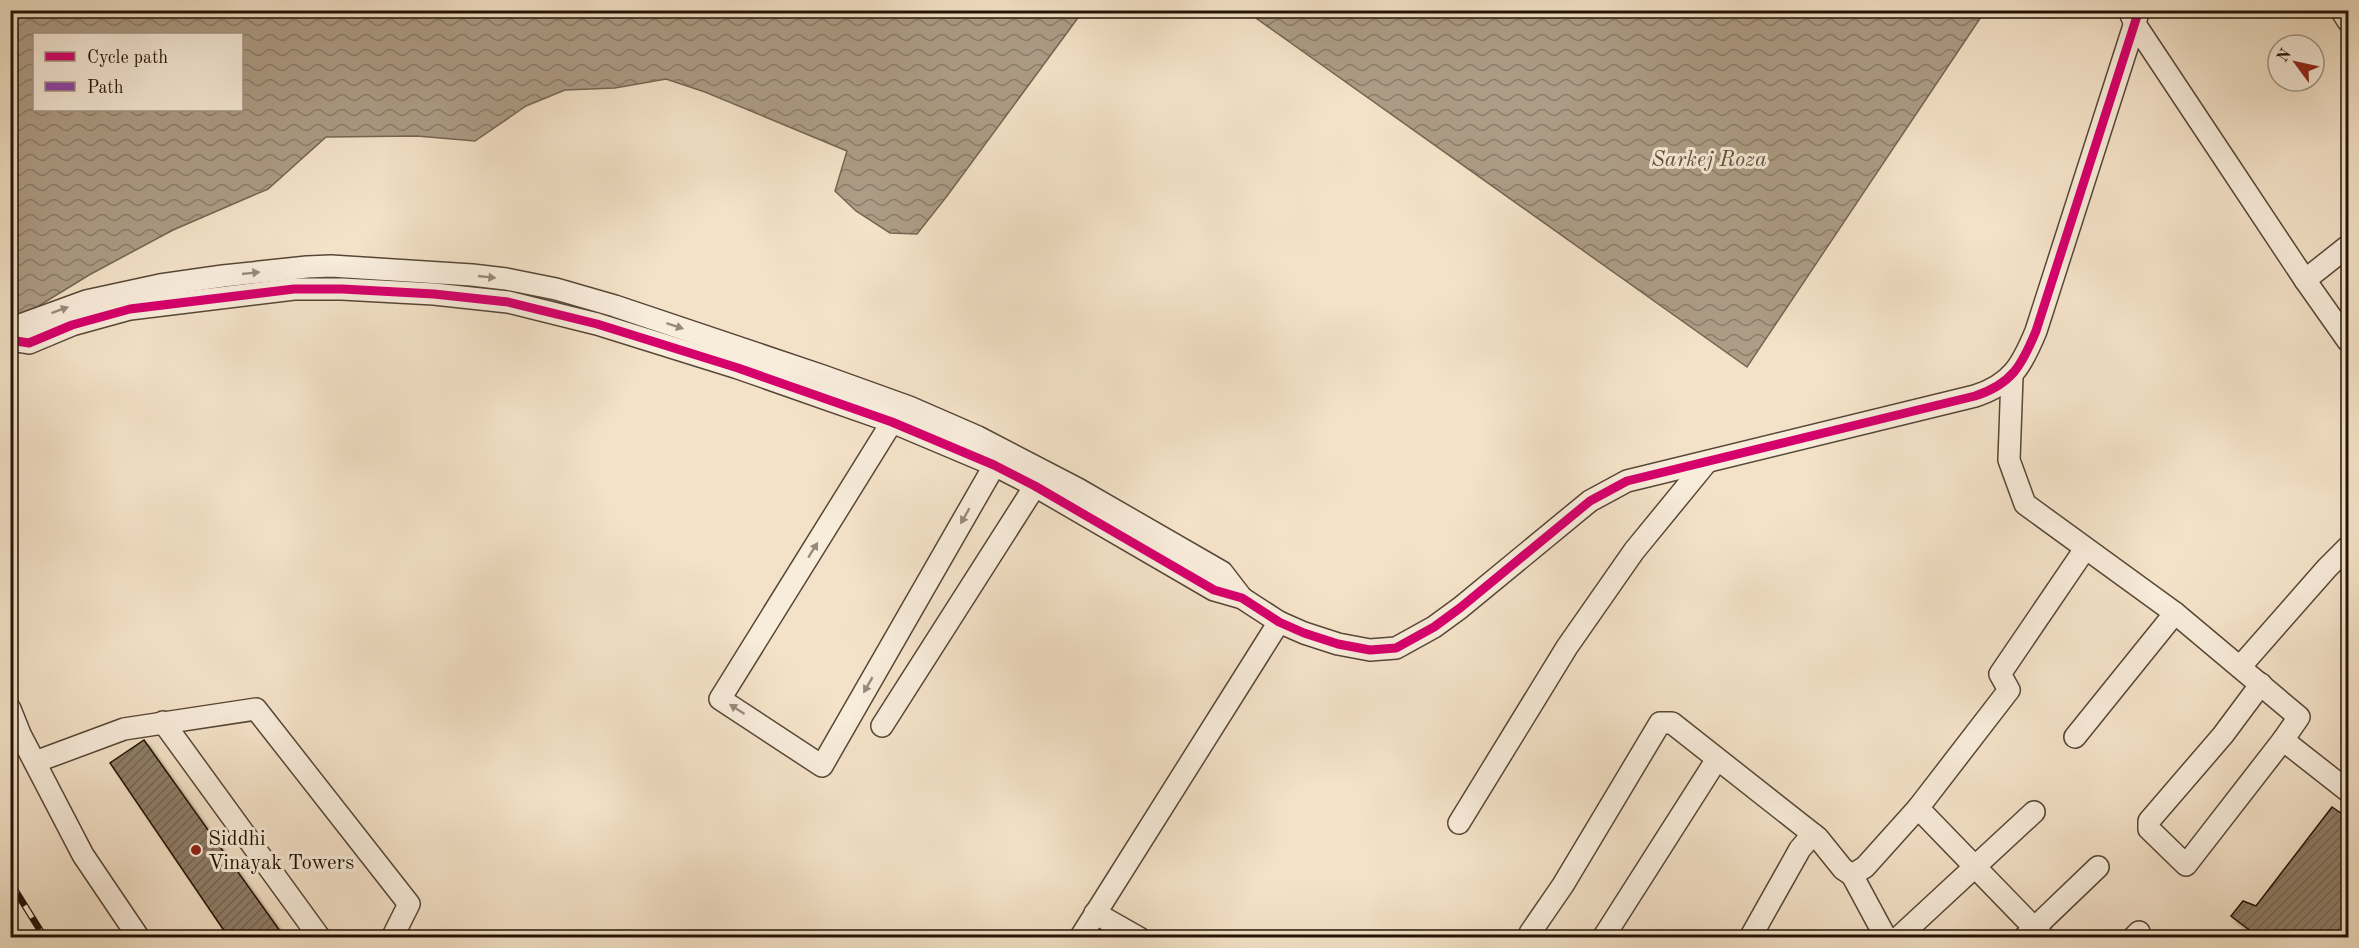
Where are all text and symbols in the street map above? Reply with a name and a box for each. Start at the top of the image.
legend [33,33,243,111]
north arrow [2266,33,2326,93]
text: N [2275,46,2296,65]
text: Cycle path [87,49,168,67]
text: Path [87,79,124,97]
water label: Sarkej Roza [1651,149,1767,171]
one-way arrow [241,268,260,278]
one-way arrow [478,272,497,282]
one-way arrow [51,305,69,315]
one-way arrow [666,322,684,332]
one-way arrow [960,508,970,525]
one-way arrow [808,542,819,558]
one-way arrow [863,677,874,693]
one-way arrow [729,704,745,715]
place label: Siddhi Vinayak Towers [208,829,354,874]
marker: Siddhi Vinayak Towers [189,843,203,857]

